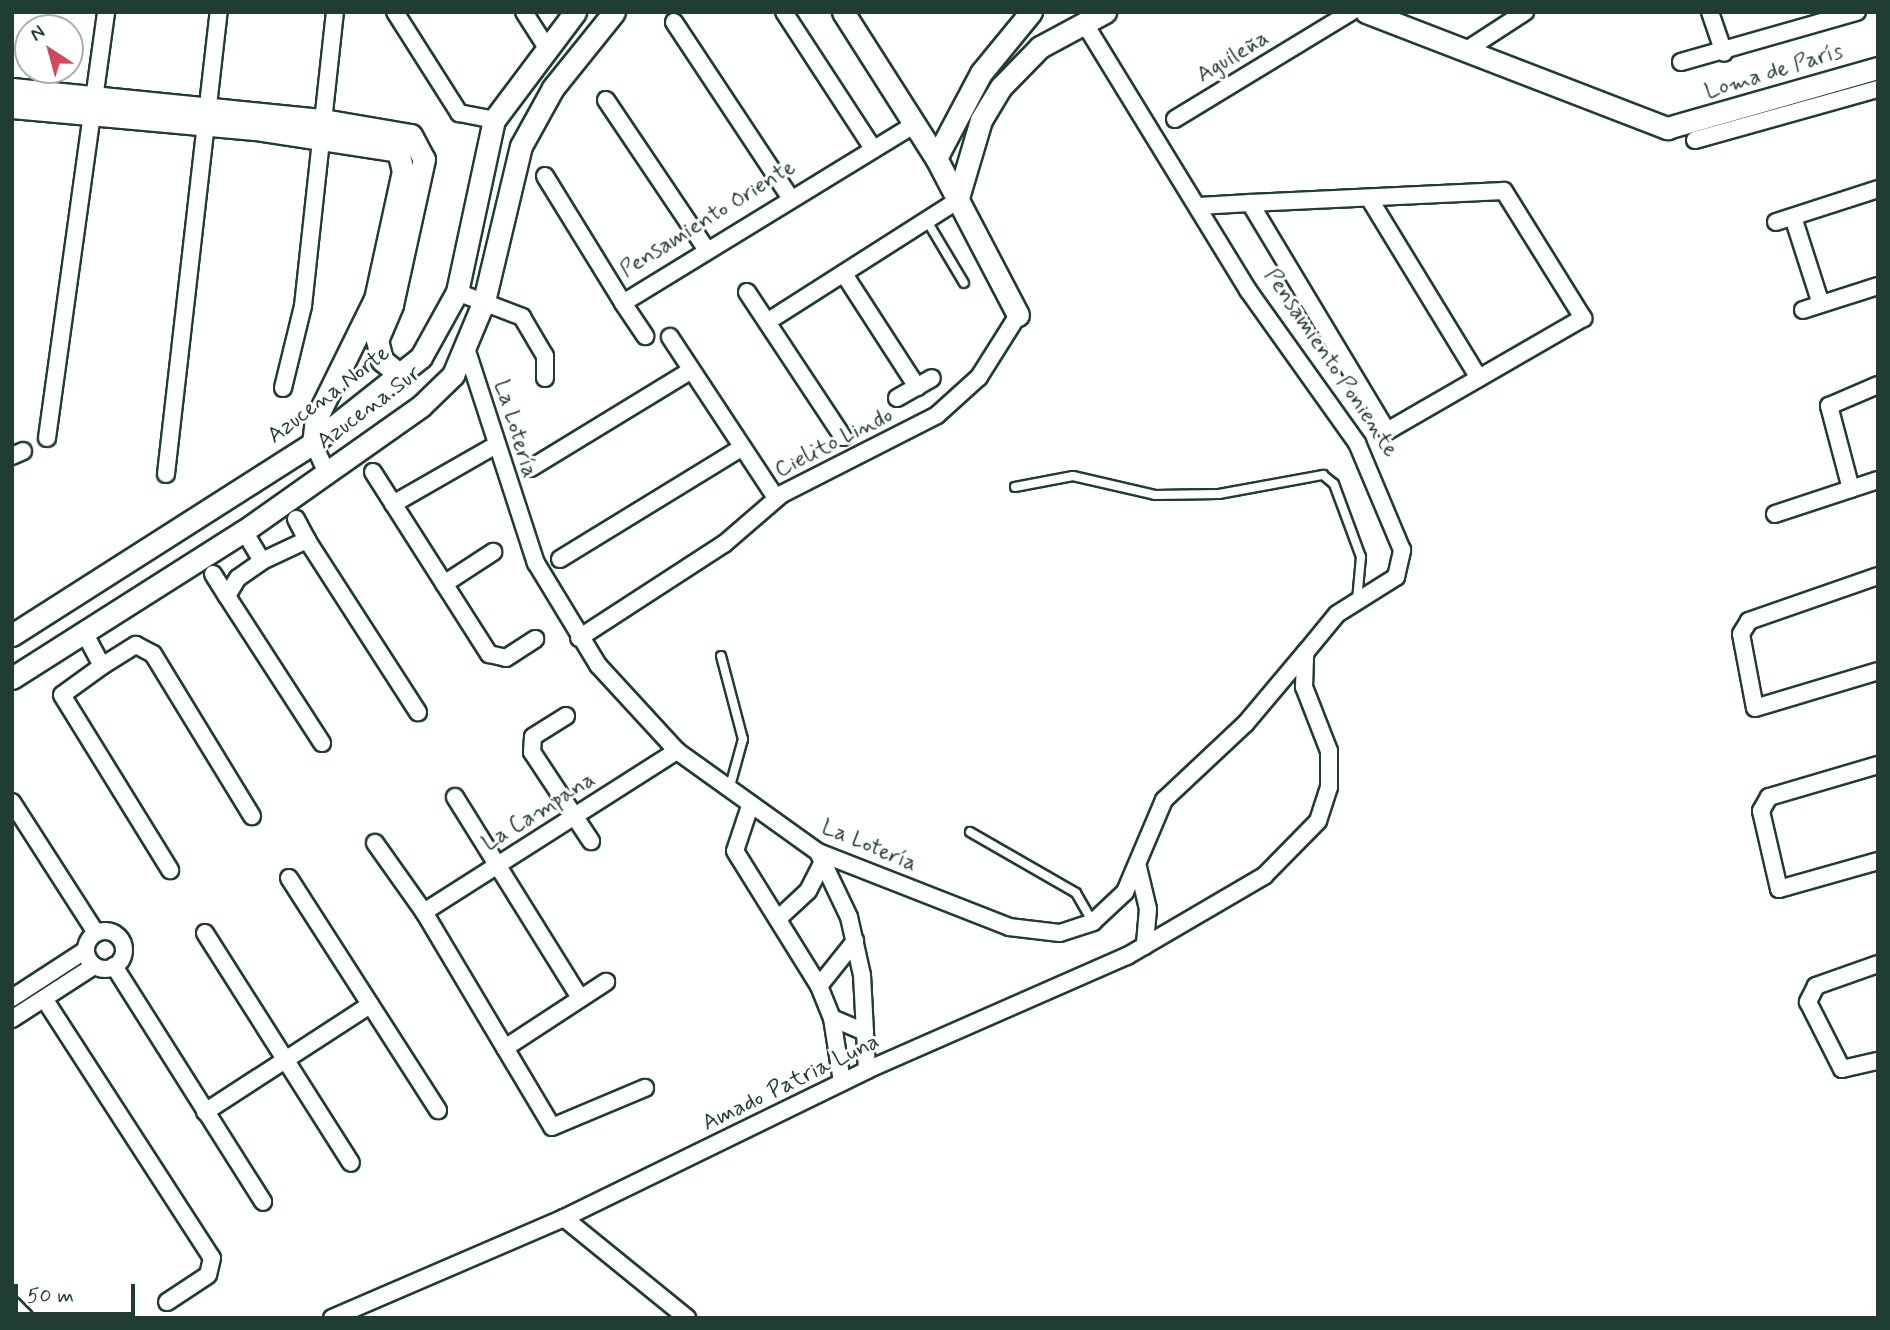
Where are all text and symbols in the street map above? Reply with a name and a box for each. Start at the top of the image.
north arrow [14,14,84,84]
text: N [25,19,50,47]
street label: Aguileña [1192,25,1274,89]
street label: Loma de París [1702,38,1846,106]
street label: Pensamiento Oriente [614,153,802,285]
street label: Pensamiento Poniente [1258,264,1404,462]
street label: Azucena Norte [262,340,396,450]
street label: Azucena Sur [311,359,427,457]
street label: La Lotería [487,376,543,482]
street label: Cielito Lindo [771,402,897,484]
street label: La Campana [478,767,600,857]
street label: La Lotería [816,813,922,879]
street label: Amado Patria Luna [701,1029,881,1137]
scale bar [18,1270,138,1314]
text: 50 m [27,1282,74,1310]

